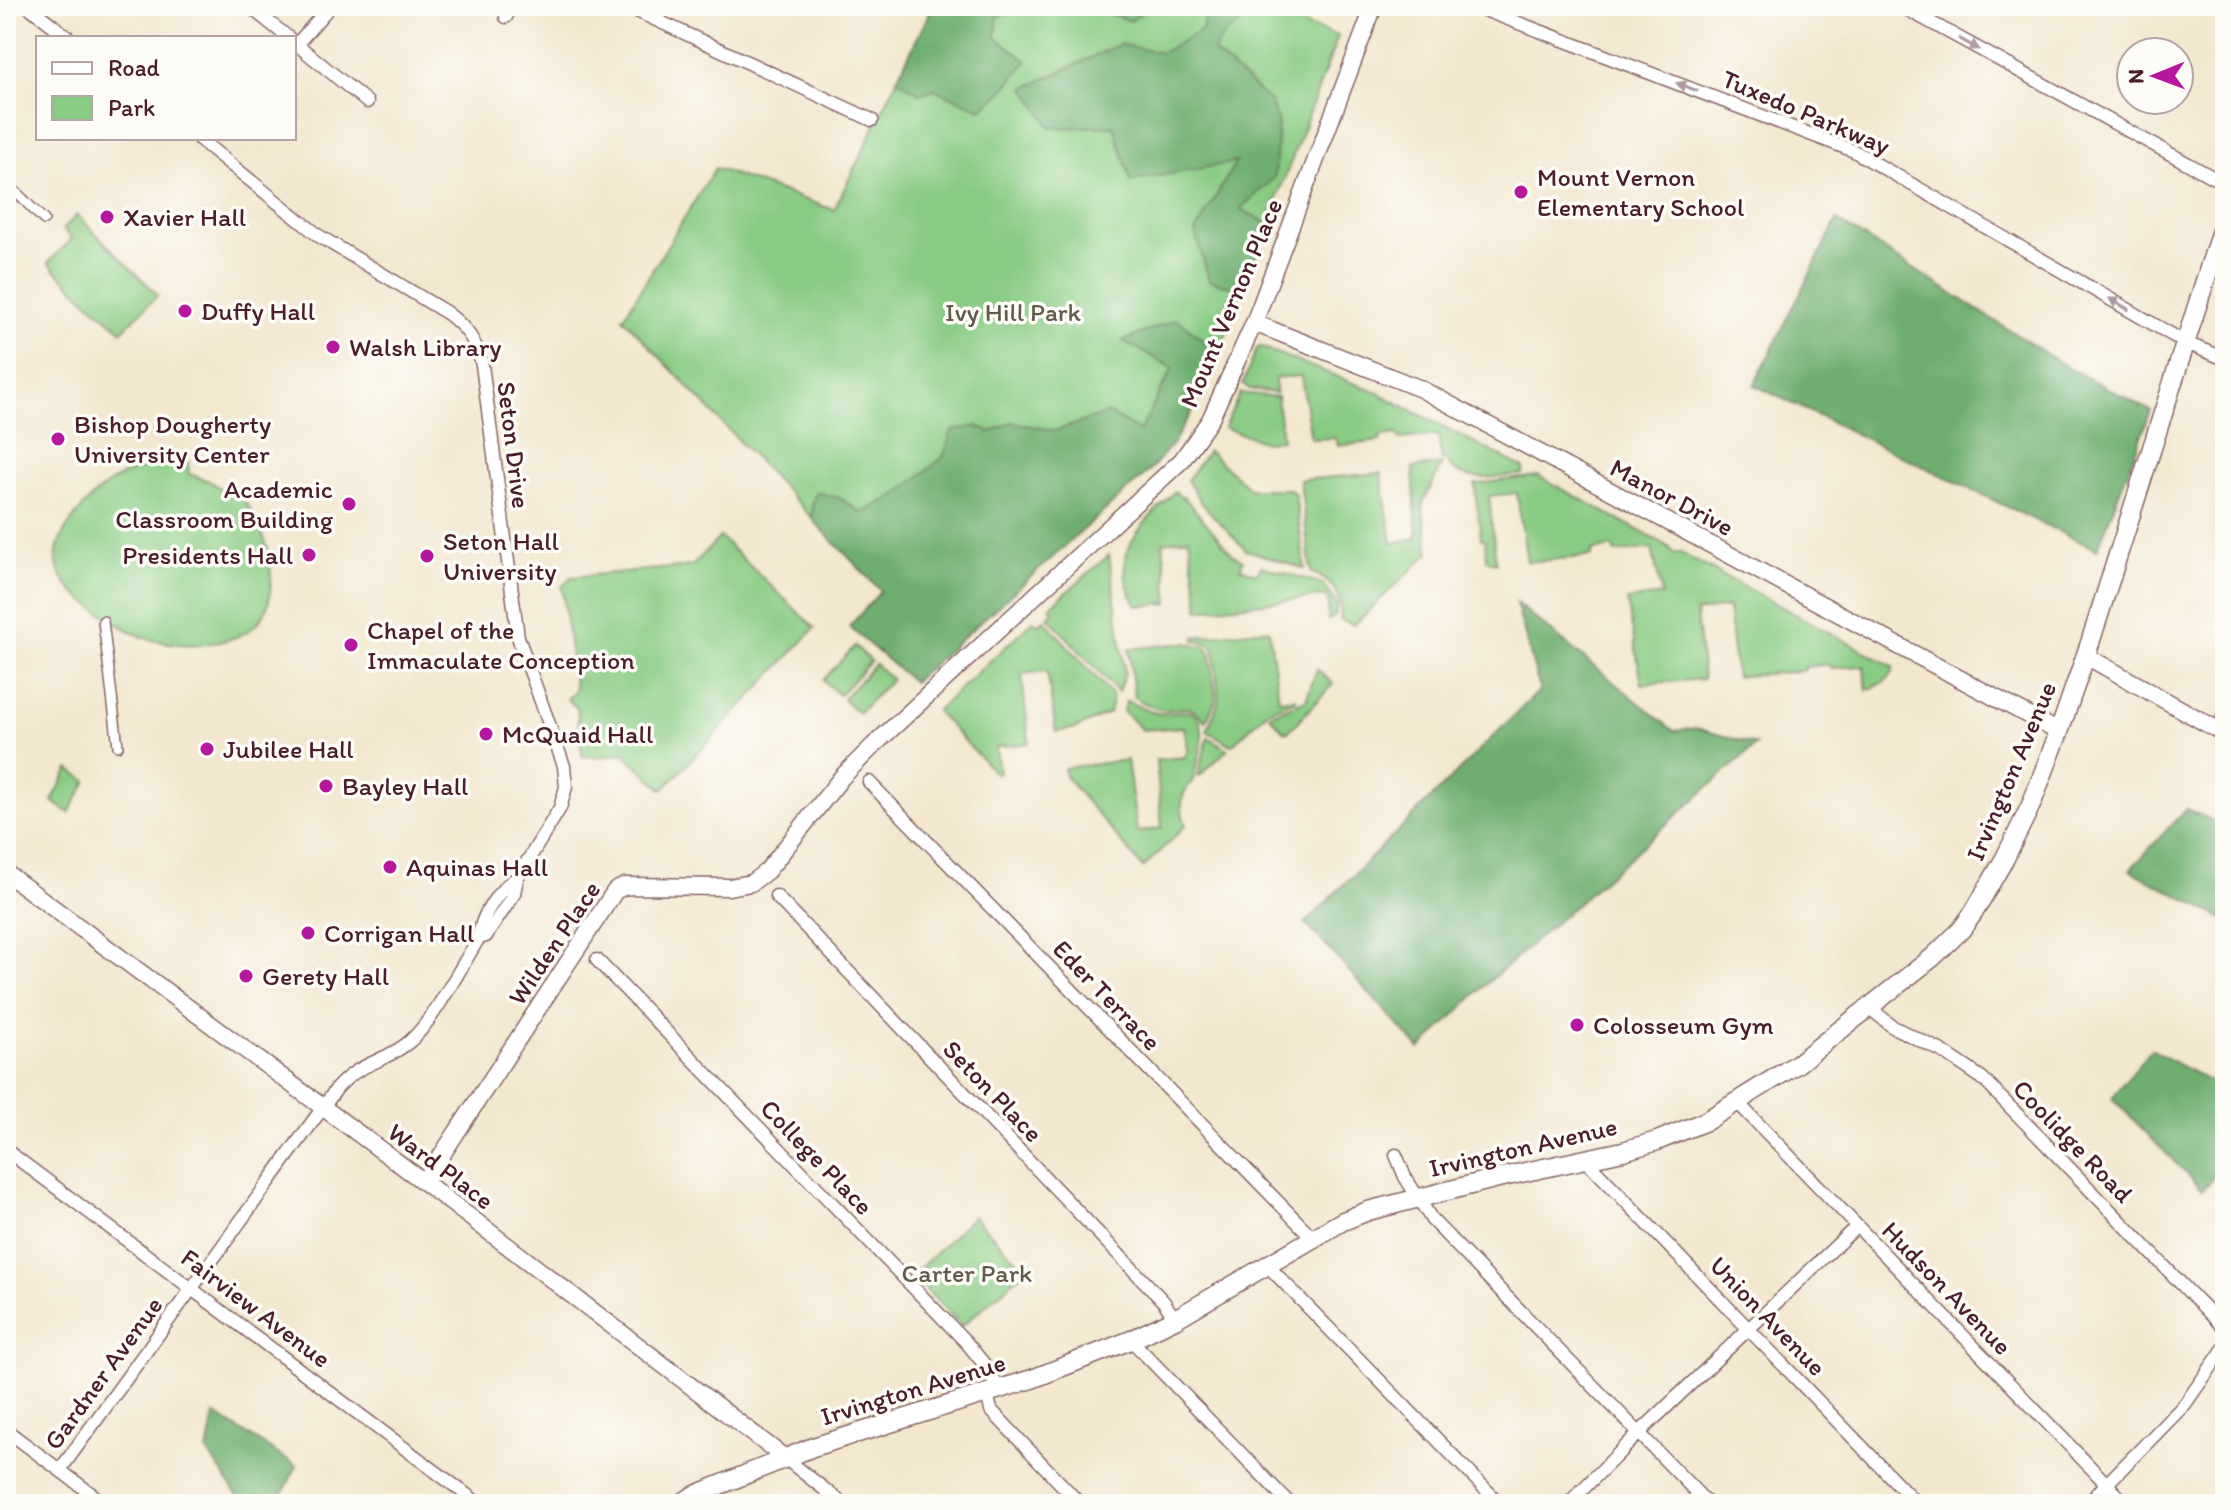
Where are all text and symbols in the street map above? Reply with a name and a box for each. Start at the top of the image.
legend [36,36,296,140]
one-way arrow [1958,36,1980,50]
north arrow [2115,36,2195,116]
text: Road [108,53,160,82]
street label: Tuxedo Parkway [1717,62,1895,162]
text: N [2122,69,2149,84]
one-way arrow [1675,80,1699,93]
text: Park [108,93,155,122]
place label: Mount Vernon Elementary School [1537,161,1744,223]
marker: Mount Vernon Elementary School [1512,183,1530,201]
street label: Mount Vernon Place [1173,194,1289,412]
place label: Xavier Hall [123,201,246,233]
marker: Xavier Hall [98,208,116,226]
place label: Duffy Hall [201,295,315,327]
park label: Ivy Hill Park [945,296,1081,328]
one-way arrow [2107,297,2130,311]
marker: Duffy Hall [176,302,194,320]
place label: Walsh Library [349,331,502,363]
marker: Walsh Library [324,338,342,356]
street label: Seton Drive [490,380,538,510]
place label: Bishop Dougherty University Center [74,408,271,470]
marker: Bishop Dougherty University Center [49,430,67,448]
street label: Manor Drive [1605,451,1739,543]
place label: Academic Classroom Building [115,473,334,535]
marker: Academic Classroom Building [340,495,358,513]
place label: Seton Hall University [443,525,559,587]
place label: Presidents Hall [122,539,293,571]
marker: Presidents Hall [300,546,318,564]
marker: Seton Hall University [418,547,436,565]
place label: Chapel of the Immaculate Conception [367,614,635,676]
marker: Chapel of the Immaculate Conception [342,636,360,654]
street label: Irvington Avenue [1959,676,2063,866]
place label: McQuaid Hall [502,718,653,750]
marker: McQuaid Hall [477,725,495,743]
place label: Jubilee Hall [223,733,354,765]
marker: Jubilee Hall [198,740,216,758]
place label: Bayley Hall [342,770,468,802]
marker: Bayley Hall [317,777,335,795]
place label: Aquinas Hall [406,851,548,883]
marker: Aquinas Hall [381,858,399,876]
street label: Wilden Place [501,875,607,1011]
place label: Corrigan Hall [324,917,474,949]
marker: Corrigan Hall [299,924,317,942]
street label: Eder Terrace [1046,933,1168,1057]
place label: Gerety Hall [262,960,389,992]
marker: Gerety Hall [237,967,255,985]
place label: Colosseum Gym [1593,1009,1774,1041]
marker: Colosseum Gym [1568,1016,1586,1034]
street label: Seton Place [936,1033,1050,1149]
street label: Coolidge Road [2006,1073,2140,1210]
street label: College Place [754,1092,880,1222]
street label: Irvington Avenue [1426,1110,1620,1184]
street label: Ward Place [382,1116,500,1216]
street label: Hudson Avenue [1875,1214,2019,1362]
street label: Fairview Avenue [175,1241,337,1375]
street label: Union Avenue [1703,1249,1833,1383]
park label: Carter Park [902,1257,1032,1289]
street label: Gardner Avenue [37,1290,169,1456]
street label: Irvington Avenue [817,1346,1009,1432]

